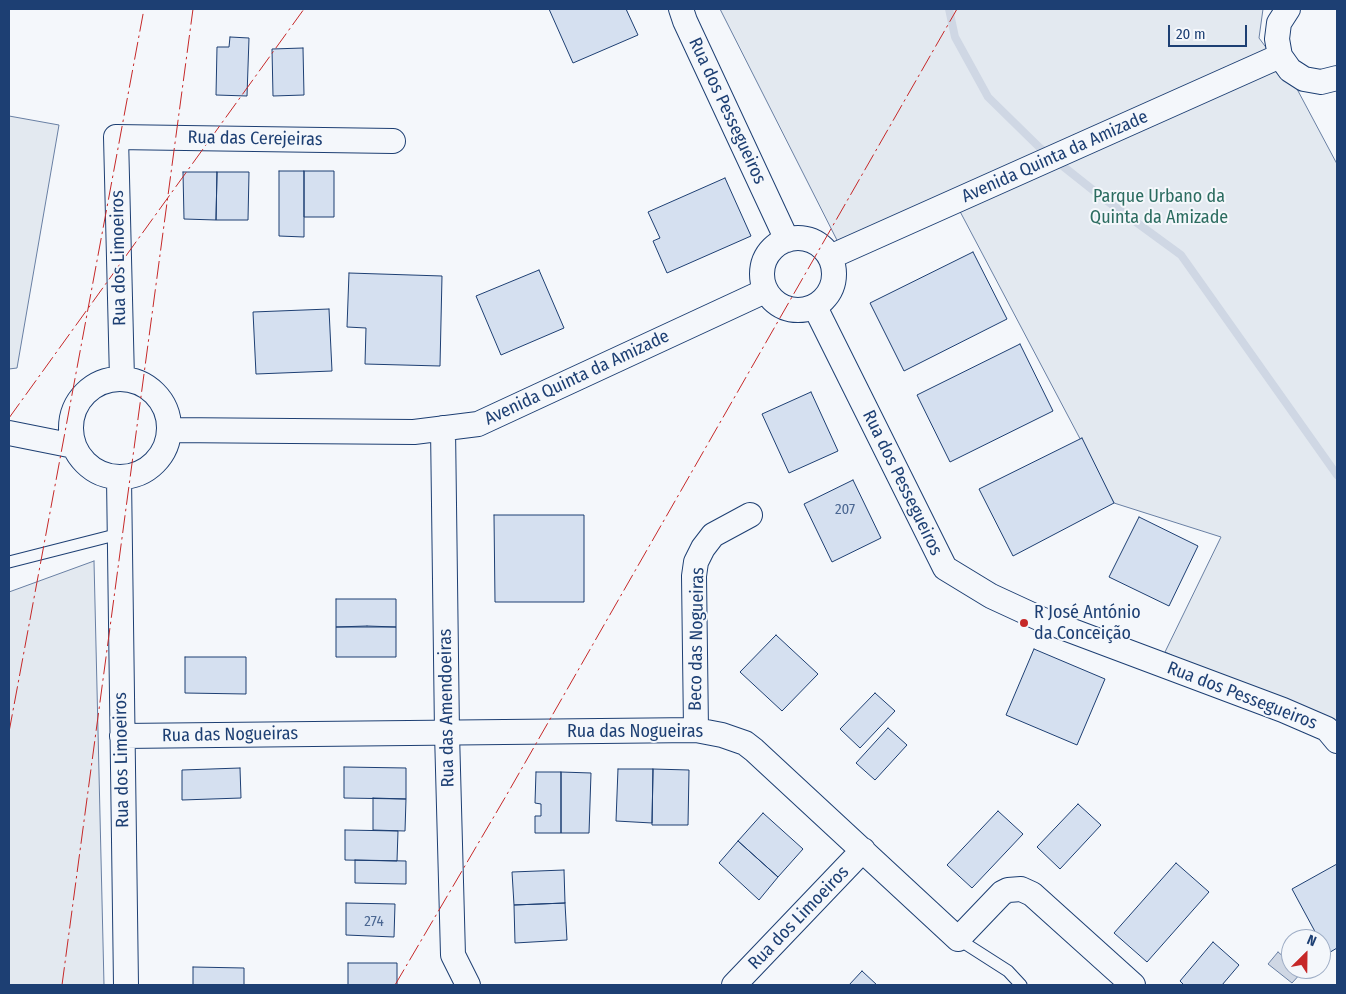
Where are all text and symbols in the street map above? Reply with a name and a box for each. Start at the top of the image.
scale bar [1171,15,1250,47]
text: 20 m [1176,25,1206,43]
street label: Rua dos Pessegueiros [684,34,770,188]
street label: Avenida Quinta da Amizade [959,106,1151,208]
street label: Rua das Cerejeiras [187,127,323,151]
park label: Parque Urbano da Quinta da Amizade [1090,186,1228,228]
street label: Rua dos Limoeiros [107,190,131,326]
street label: Avenida Quinta da Amizade [481,326,673,430]
street label: Rua dos Pessegueiros [857,407,947,559]
house number: 207 [835,501,855,519]
street label: Beco das Nogueiras [685,567,709,711]
place label: R José António da Conceição [1034,602,1141,644]
marker: R José António da Conceição [1018,617,1030,629]
street label: Rua das Amendoeiras [435,628,459,788]
street label: Rua dos Pessegueiros [1164,657,1320,735]
street label: Rua dos Limoeiros [110,692,134,828]
street label: Rua das Nogueiras [567,721,703,743]
street label: Rua das Nogueiras [162,723,298,747]
street label: Rua dos Limoeiros [744,862,854,974]
house number: 274 [364,913,384,931]
north arrow [1281,929,1331,979]
text: N [1304,931,1319,950]

